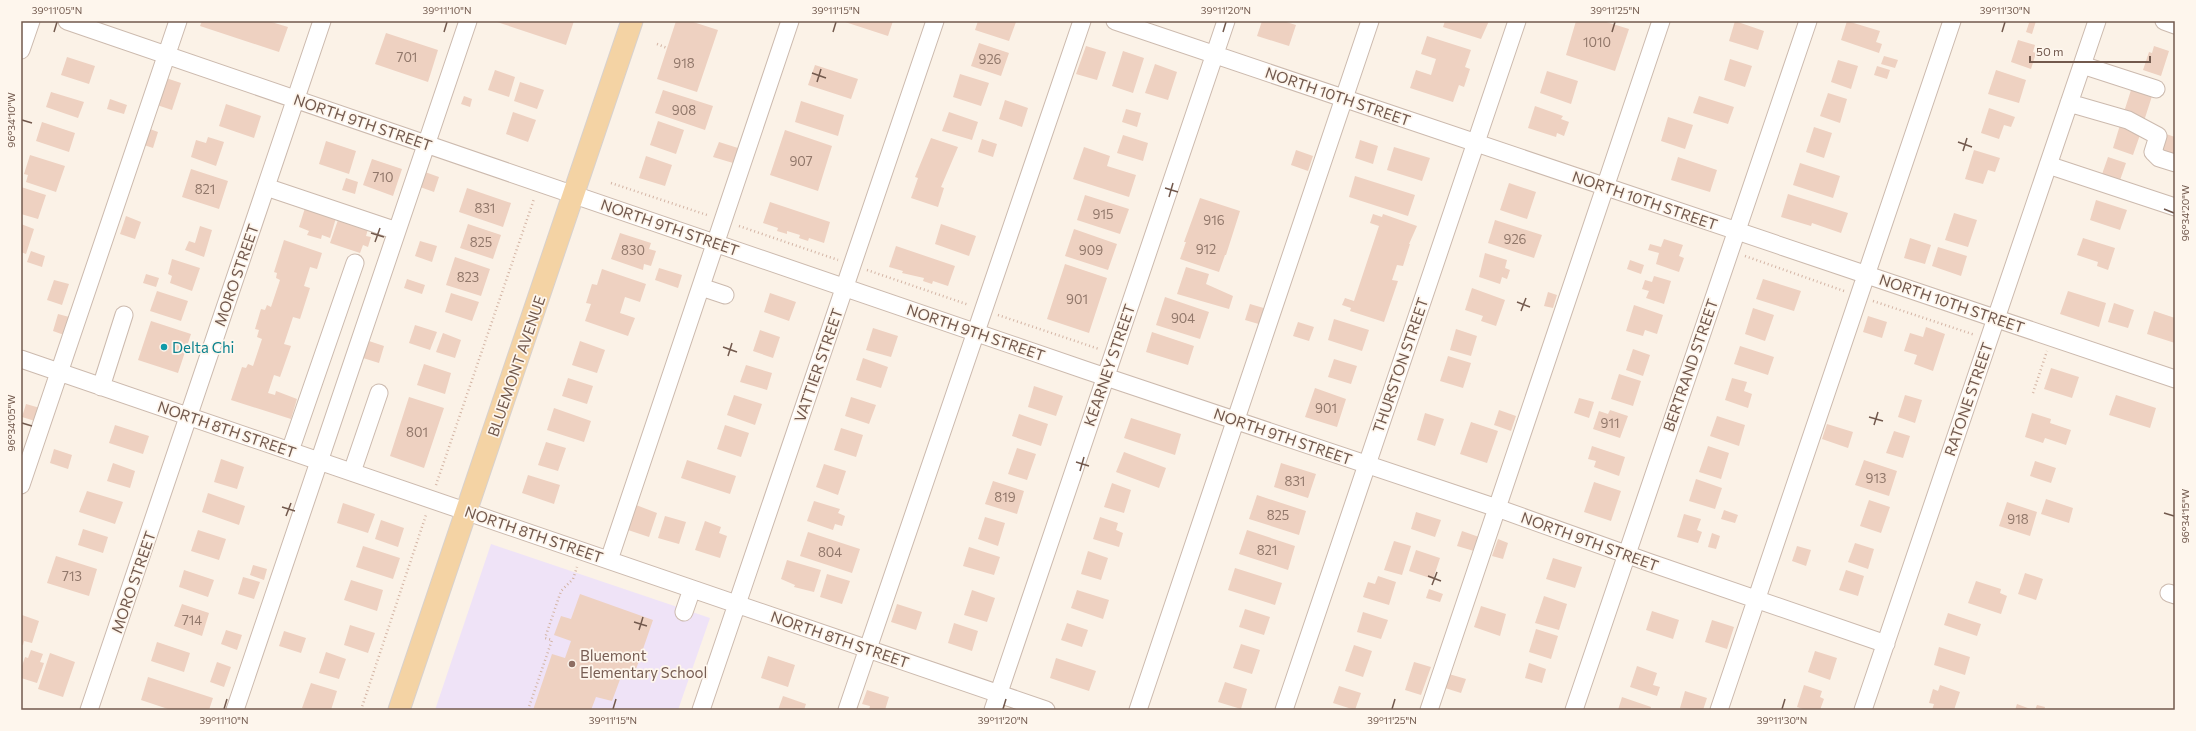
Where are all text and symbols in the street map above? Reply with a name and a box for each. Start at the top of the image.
text: 39°11'05"N [32,4,82,16]
text: 39°11'10"N [422,4,472,16]
text: 39°11'15"N [812,4,860,16]
text: 39°11'20"N [1201,4,1251,16]
text: 39°11'25"N [1590,4,1640,16]
text: 39°11'30"N [1980,4,2030,16]
house number: 1010 [1583,34,1611,50]
scale bar [2030,38,2150,64]
text: 50 m [2036,44,2064,58]
house number: 701 [397,49,417,65]
house number: 926 [979,51,1002,67]
house number: 918 [673,55,695,71]
street label: NORTH 10TH STREET [1263,63,1413,129]
street label: NORTH 9TH STREET [291,90,435,154]
text: 96°34'10"W [5,92,17,148]
house number: 908 [672,102,696,118]
house number: 907 [789,153,813,169]
street label: NORTH 10TH STREET [1570,167,1720,233]
house number: 710 [373,169,393,185]
house number: 821 [195,181,215,197]
text: 96°34'20"W [2179,185,2191,241]
street label: NORTH 9TH STREET [598,195,742,259]
house number: 831 [475,200,495,216]
house number: 915 [1093,206,1113,222]
house number: 916 [1203,212,1225,228]
street label: MORO STREET [210,221,262,329]
house number: 926 [1504,231,1527,247]
house number: 825 [470,234,492,250]
house number: 912 [1196,241,1216,257]
house number: 830 [621,242,645,258]
house number: 909 [1079,242,1103,258]
house number: 823 [457,269,479,285]
street label: NORTH 10TH STREET [1877,270,2027,336]
house number: 901 [1066,291,1088,307]
street label: BLUEMONT AVENUE [483,293,549,439]
street label: THURSTON STREET [1368,295,1432,435]
street label: BERTRAND STREET [1659,296,1721,434]
street label: NORTH 9TH STREET [904,300,1048,364]
street label: KEARNEY STREET [1080,301,1138,428]
street label: VATTIER STREET [790,305,846,424]
house number: 904 [1171,310,1195,326]
place label: Delta Chi [172,338,234,356]
street label: RATONE STREET [1940,339,1996,458]
marker: Delta Chi [159,342,169,352]
text: 96°34'05"W [5,395,17,451]
street label: NORTH 8TH STREET [155,397,299,461]
house number: 901 [1315,400,1337,416]
street label: NORTH 9TH STREET [1211,404,1355,468]
house number: 911 [1600,415,1620,431]
house number: 801 [406,424,428,440]
house number: 913 [1866,470,1886,486]
house number: 831 [1285,473,1305,489]
house number: 819 [994,489,1016,505]
text: 96°34'15"W [2179,489,2191,543]
street label: NORTH 8TH STREET [462,502,606,566]
house number: 825 [1267,507,1289,523]
street label: NORTH 9TH STREET [1519,508,1662,574]
house number: 918 [2007,511,2029,527]
street label: MORO STREET [107,528,159,636]
house number: 821 [1257,542,1277,558]
house number: 804 [818,544,842,560]
house number: 713 [62,568,82,584]
street label: NORTH 8TH STREET [768,607,912,671]
house number: 714 [182,612,202,628]
place label: Bluemont Elementary School [580,646,707,681]
marker: Bluemont Elementary School [567,659,577,669]
text: 39°11'10"N [199,714,249,726]
text: 39°11'15"N [589,714,637,726]
text: 39°11'20"N [978,714,1028,726]
text: 39°11'25"N [1367,714,1417,726]
text: 39°11'30"N [1757,714,1807,726]

